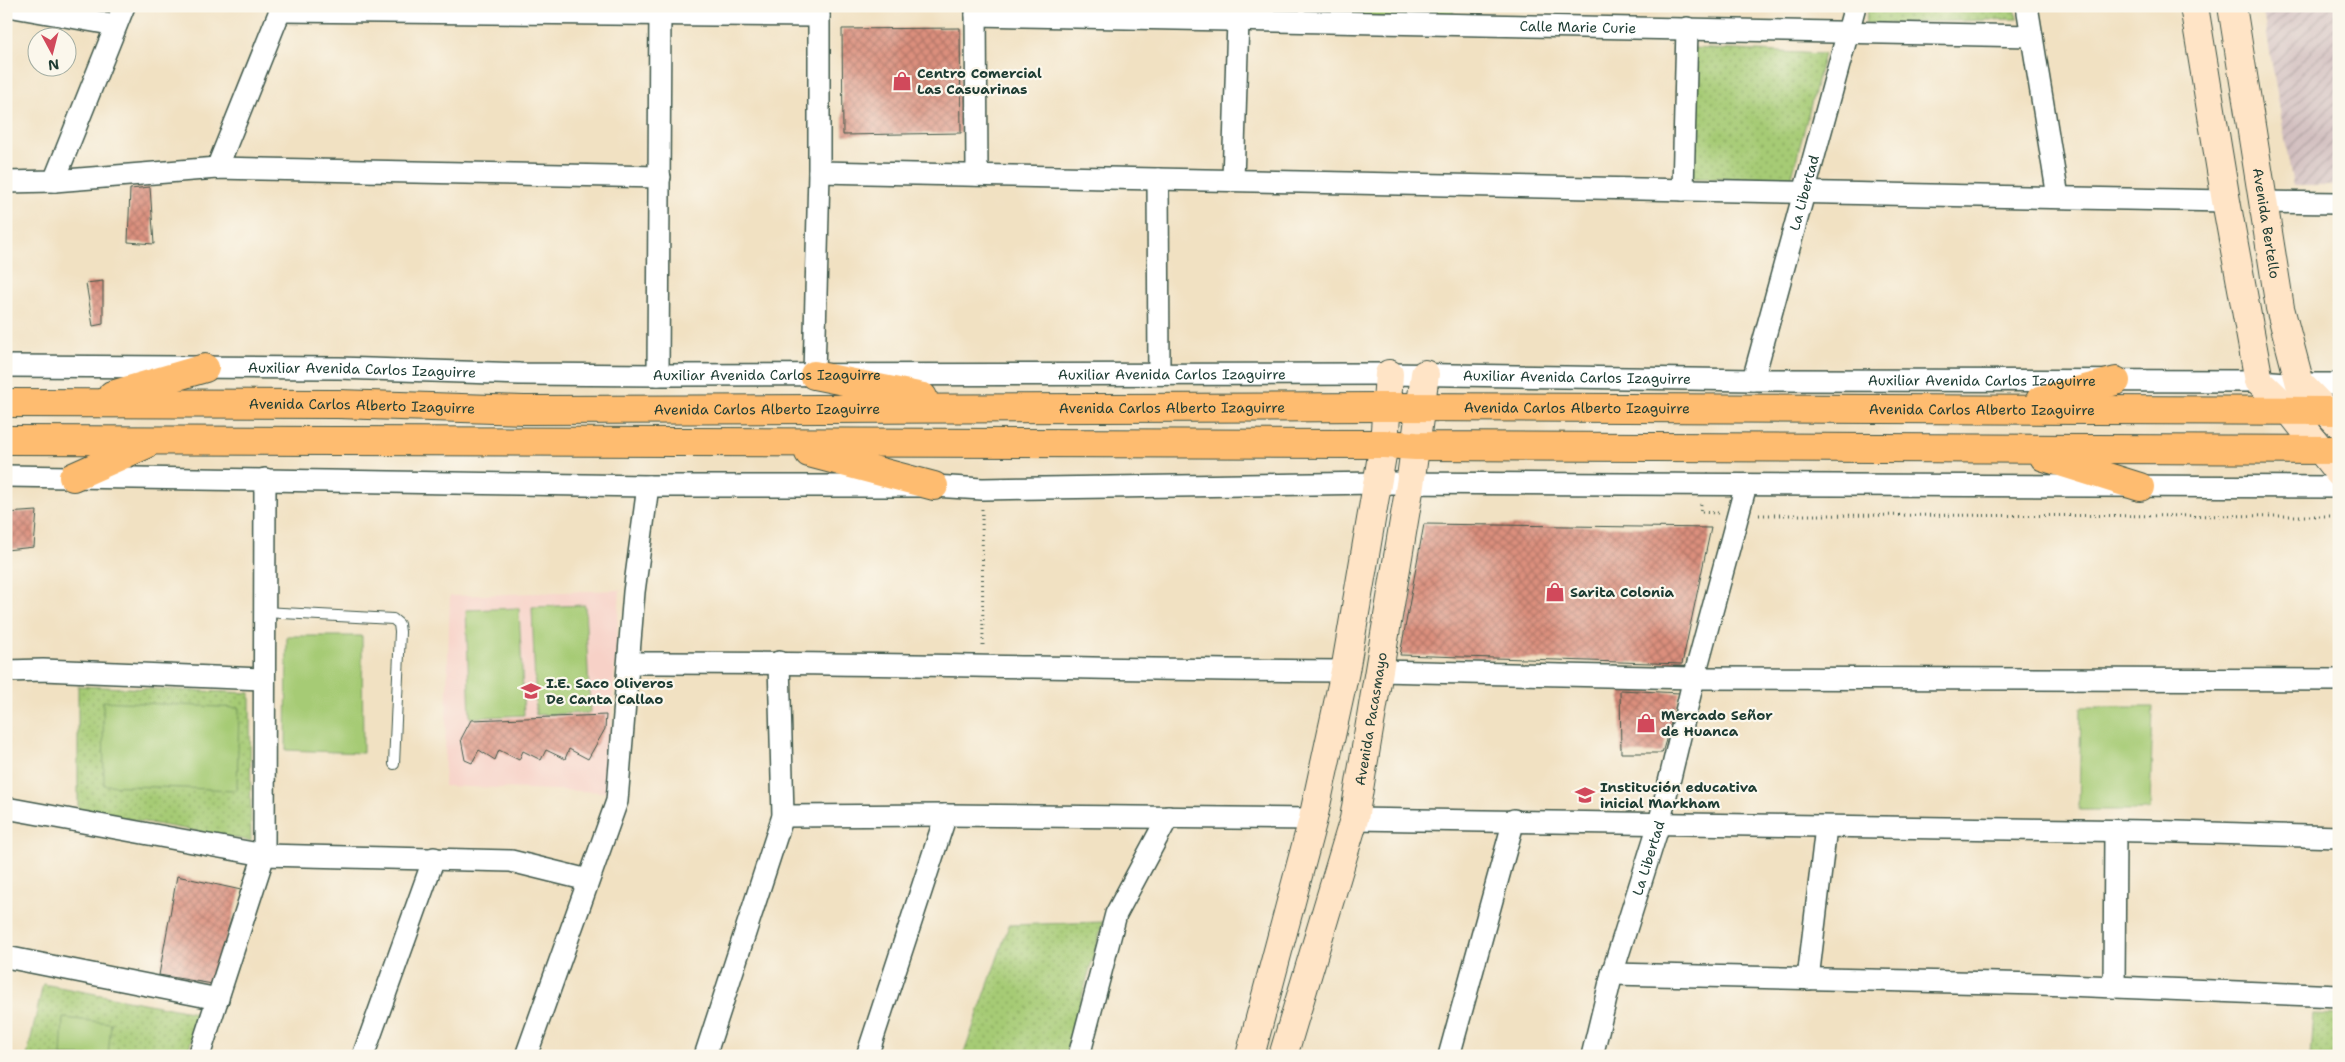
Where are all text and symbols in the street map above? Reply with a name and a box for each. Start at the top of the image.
street label: Calle Marie Curie [1519,17,1636,37]
north arrow [28,28,78,78]
text: N [47,55,60,75]
place label: Centro Comercial Las Casuarinas [917,64,1042,98]
shop icon: Centro Comercial Las Casuarinas [891,70,913,92]
street label: La Libertad [1785,153,1823,233]
street label: Avenida Bertello [2249,167,2284,280]
street label: Auxiliar Avenida Carlos Izaguirre [248,358,476,382]
street label: Auxiliar Avenida Carlos Izaguirre [1058,365,1286,383]
street label: Auxiliar Avenida Carlos Izaguirre [653,366,881,384]
street label: Auxiliar Avenida Carlos Izaguirre [1463,366,1691,388]
street label: Auxiliar Avenida Carlos Izaguirre [1868,371,2096,390]
street label: Avenida Carlos Alberto Izaguirre [249,395,475,417]
street label: Avenida Carlos Alberto Izaguirre [1059,398,1285,417]
street label: Avenida Carlos Alberto Izaguirre [1464,398,1690,417]
street label: Avenida Carlos Alberto Izaguirre [654,400,880,419]
street label: Avenida Carlos Alberto Izaguirre [1869,400,2095,419]
shop icon: Sarita Colonia [1544,581,1566,603]
place label: Sarita Colonia [1570,583,1675,601]
street label: Avenida Pacasmayo [1351,651,1391,787]
place label: I.E. Saco Oliveros De Canta Callao [546,674,673,708]
school or university icon: I.E. Saco Oliveros De Canta Callao [520,680,542,702]
place label: Mercado Señor de Huanca [1661,706,1773,740]
shop icon: Mercado Señor de Huanca [1635,712,1657,734]
place label: Institución educativa inicial Markham [1600,778,1758,812]
school or university icon: Institución educativa inicial Markham [1574,784,1596,806]
street label: La Libertad [1628,818,1669,898]

